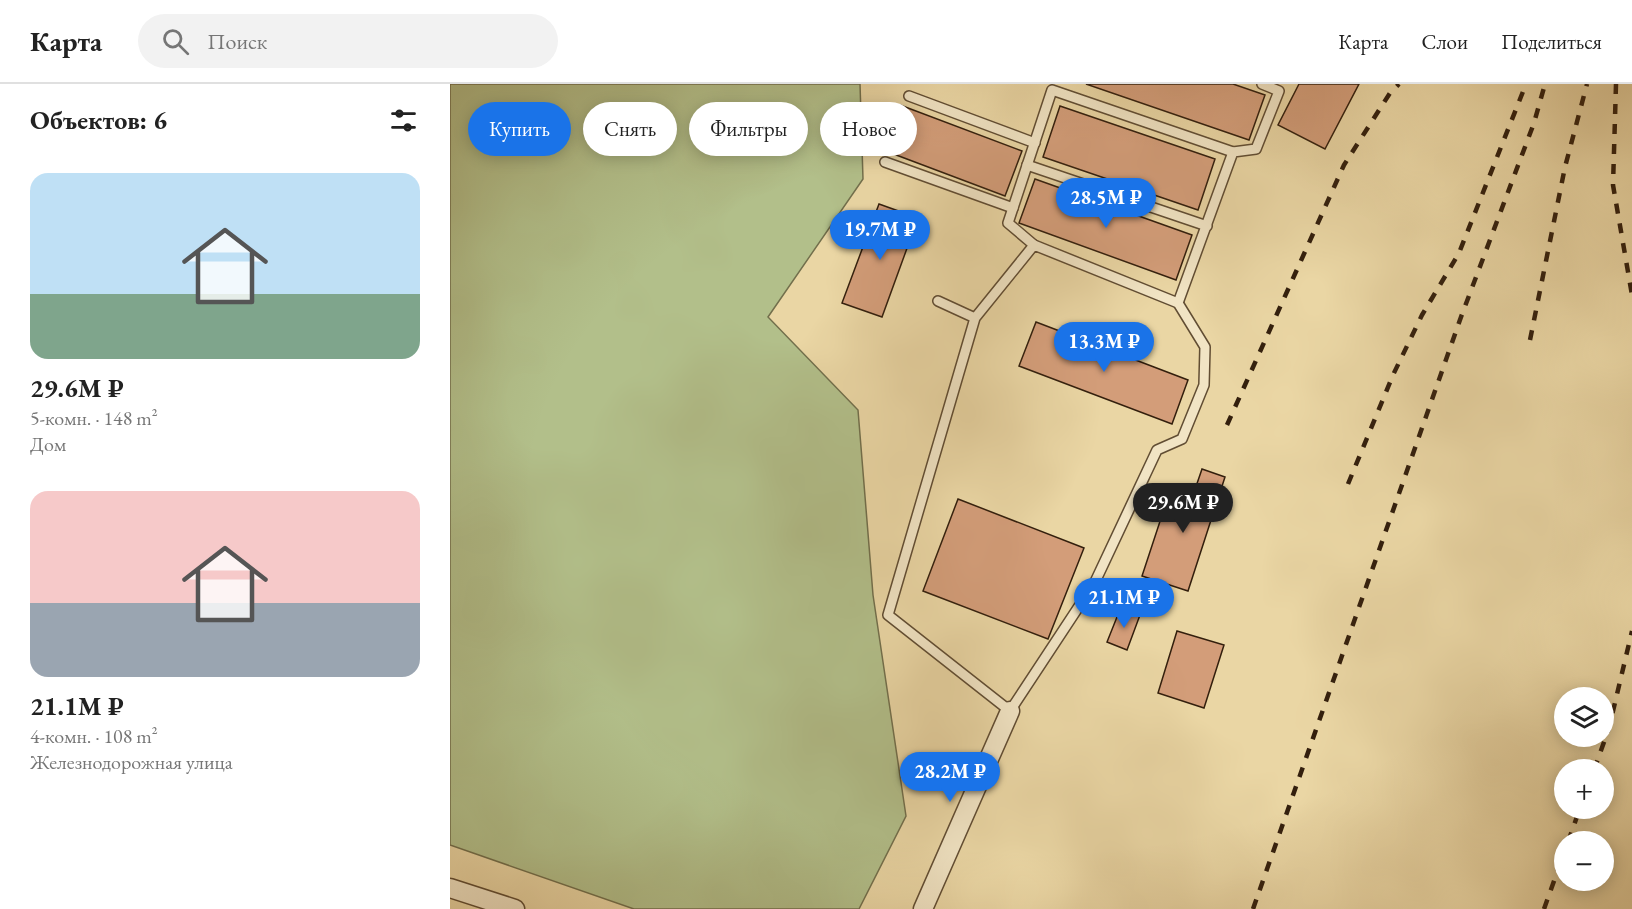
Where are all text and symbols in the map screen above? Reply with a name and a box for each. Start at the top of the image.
search box [138,14,558,68]
text: Карта [30,23,102,59]
icon: search [159,25,192,58]
text: Поиск [207,27,267,56]
text: Карта [1338,28,1388,55]
text: Слои [1421,28,1468,55]
text: Поделиться [1501,28,1602,55]
chip: Купить [468,102,571,156]
chip: Снять [583,102,677,156]
chip: Фильтры [689,102,808,156]
chip: Новое [820,102,917,156]
text: Объектов: 6 [30,103,167,137]
icon: filters [387,104,420,137]
pin: 28.5M ₽ [1051,178,1161,229]
text: 28.5M ₽ [1070,184,1142,210]
pin: 19.7M ₽ [825,210,935,261]
icon: home [171,212,279,320]
text: 19.7M ₽ [844,216,916,242]
pin: 13.3M ₽ [1049,322,1159,373]
text: 13.3M ₽ [1068,328,1140,354]
text: 29.6M ₽ [30,371,124,405]
text: 5-комн. · 148 m² [30,405,158,431]
text: Дом [30,431,66,457]
pin: 29.6M ₽ [1128,483,1238,534]
text: 29.6M ₽ [1147,489,1219,515]
icon: home [171,530,279,638]
pin: 21.1M ₽ [1069,578,1179,629]
text: 21.1M ₽ [1088,584,1160,610]
map controls [1554,687,1614,891]
button: layers [1554,687,1614,747]
text: 21.1M ₽ [30,689,124,723]
text: 4-комн. · 108 m² [30,723,158,749]
text: Железнодорожная улица [30,749,233,775]
pin: 28.2M ₽ [895,752,1005,803]
text: 28.2M ₽ [914,758,986,784]
button: + [1554,759,1614,819]
button: − [1554,831,1614,891]

